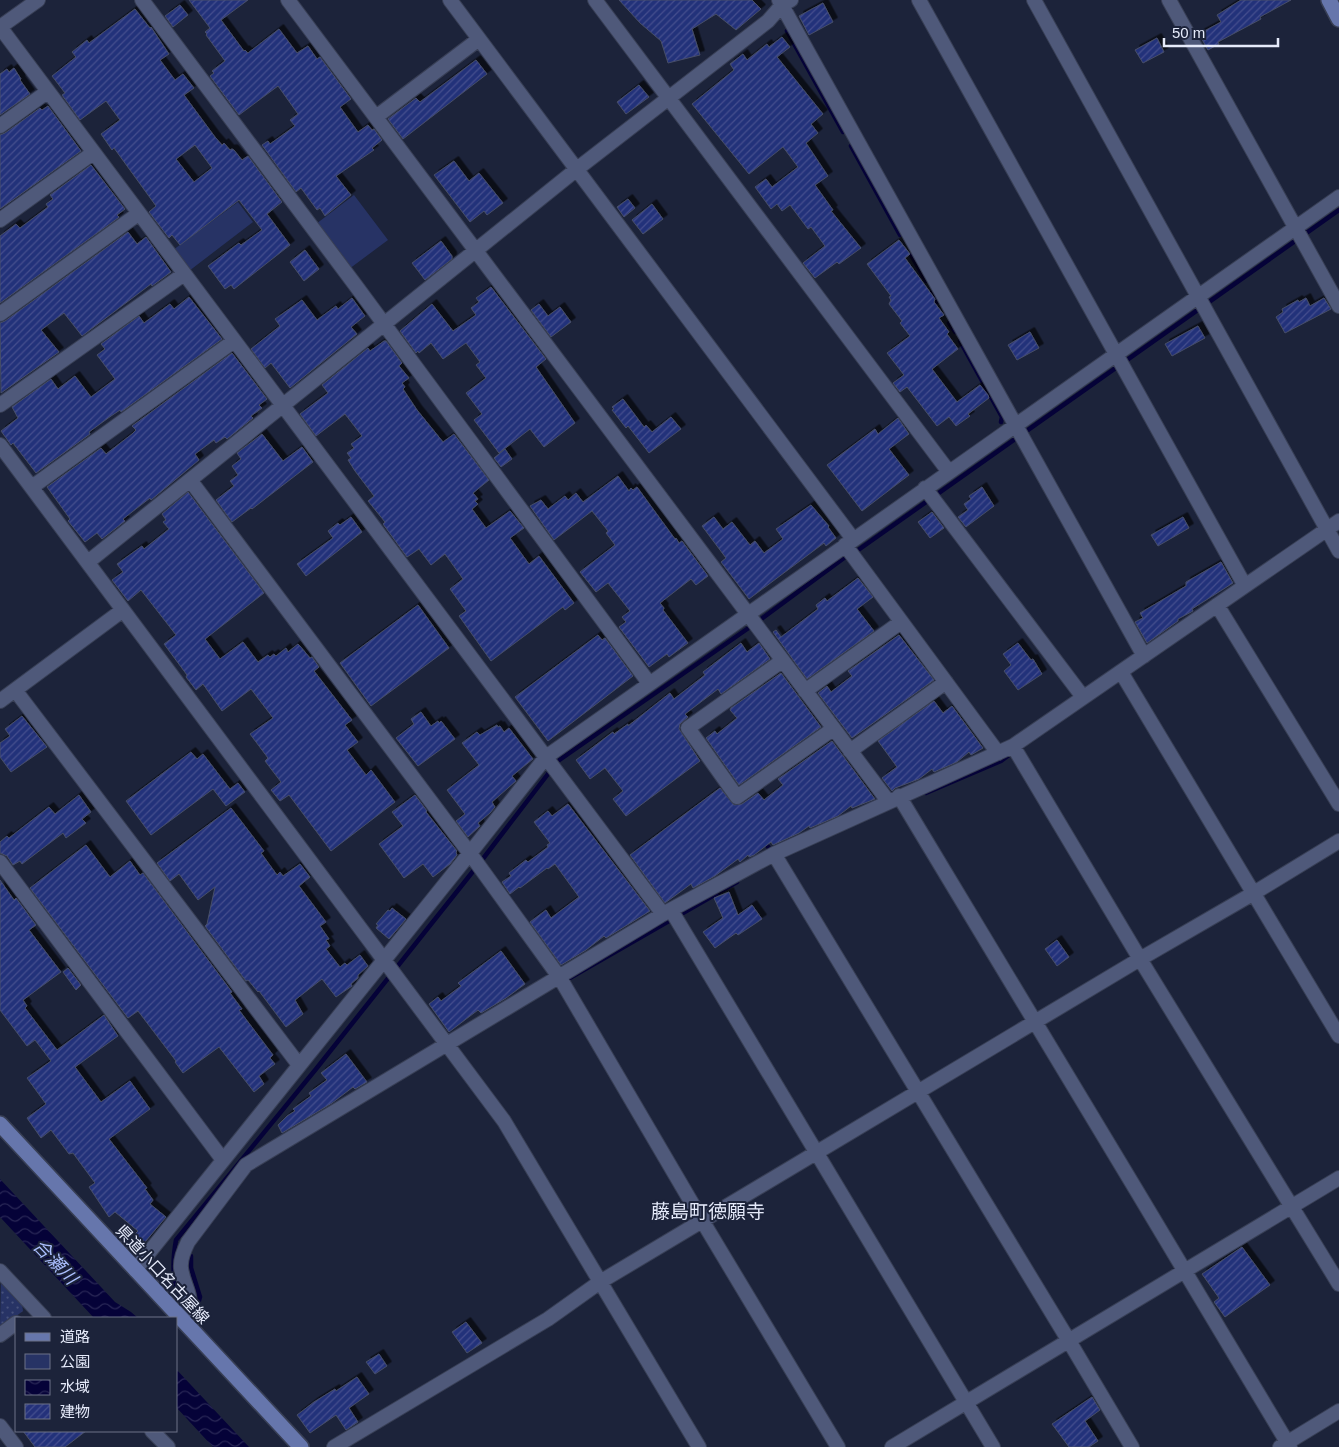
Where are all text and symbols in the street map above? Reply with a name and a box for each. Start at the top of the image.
scale bar [1164,15,1278,47]
text: 50 m [1172,24,1205,41]
district label: 藤島町徳願寺 [651,1201,765,1222]
street label: 県道小口名古屋線 [113,1222,213,1327]
water label: 合瀬川 [29,1236,82,1290]
legend [15,1317,178,1432]
text: 道路 [60,1328,90,1345]
text: 公園 [60,1353,90,1370]
text: 水域 [60,1378,90,1395]
text: 建物 [60,1403,90,1420]

